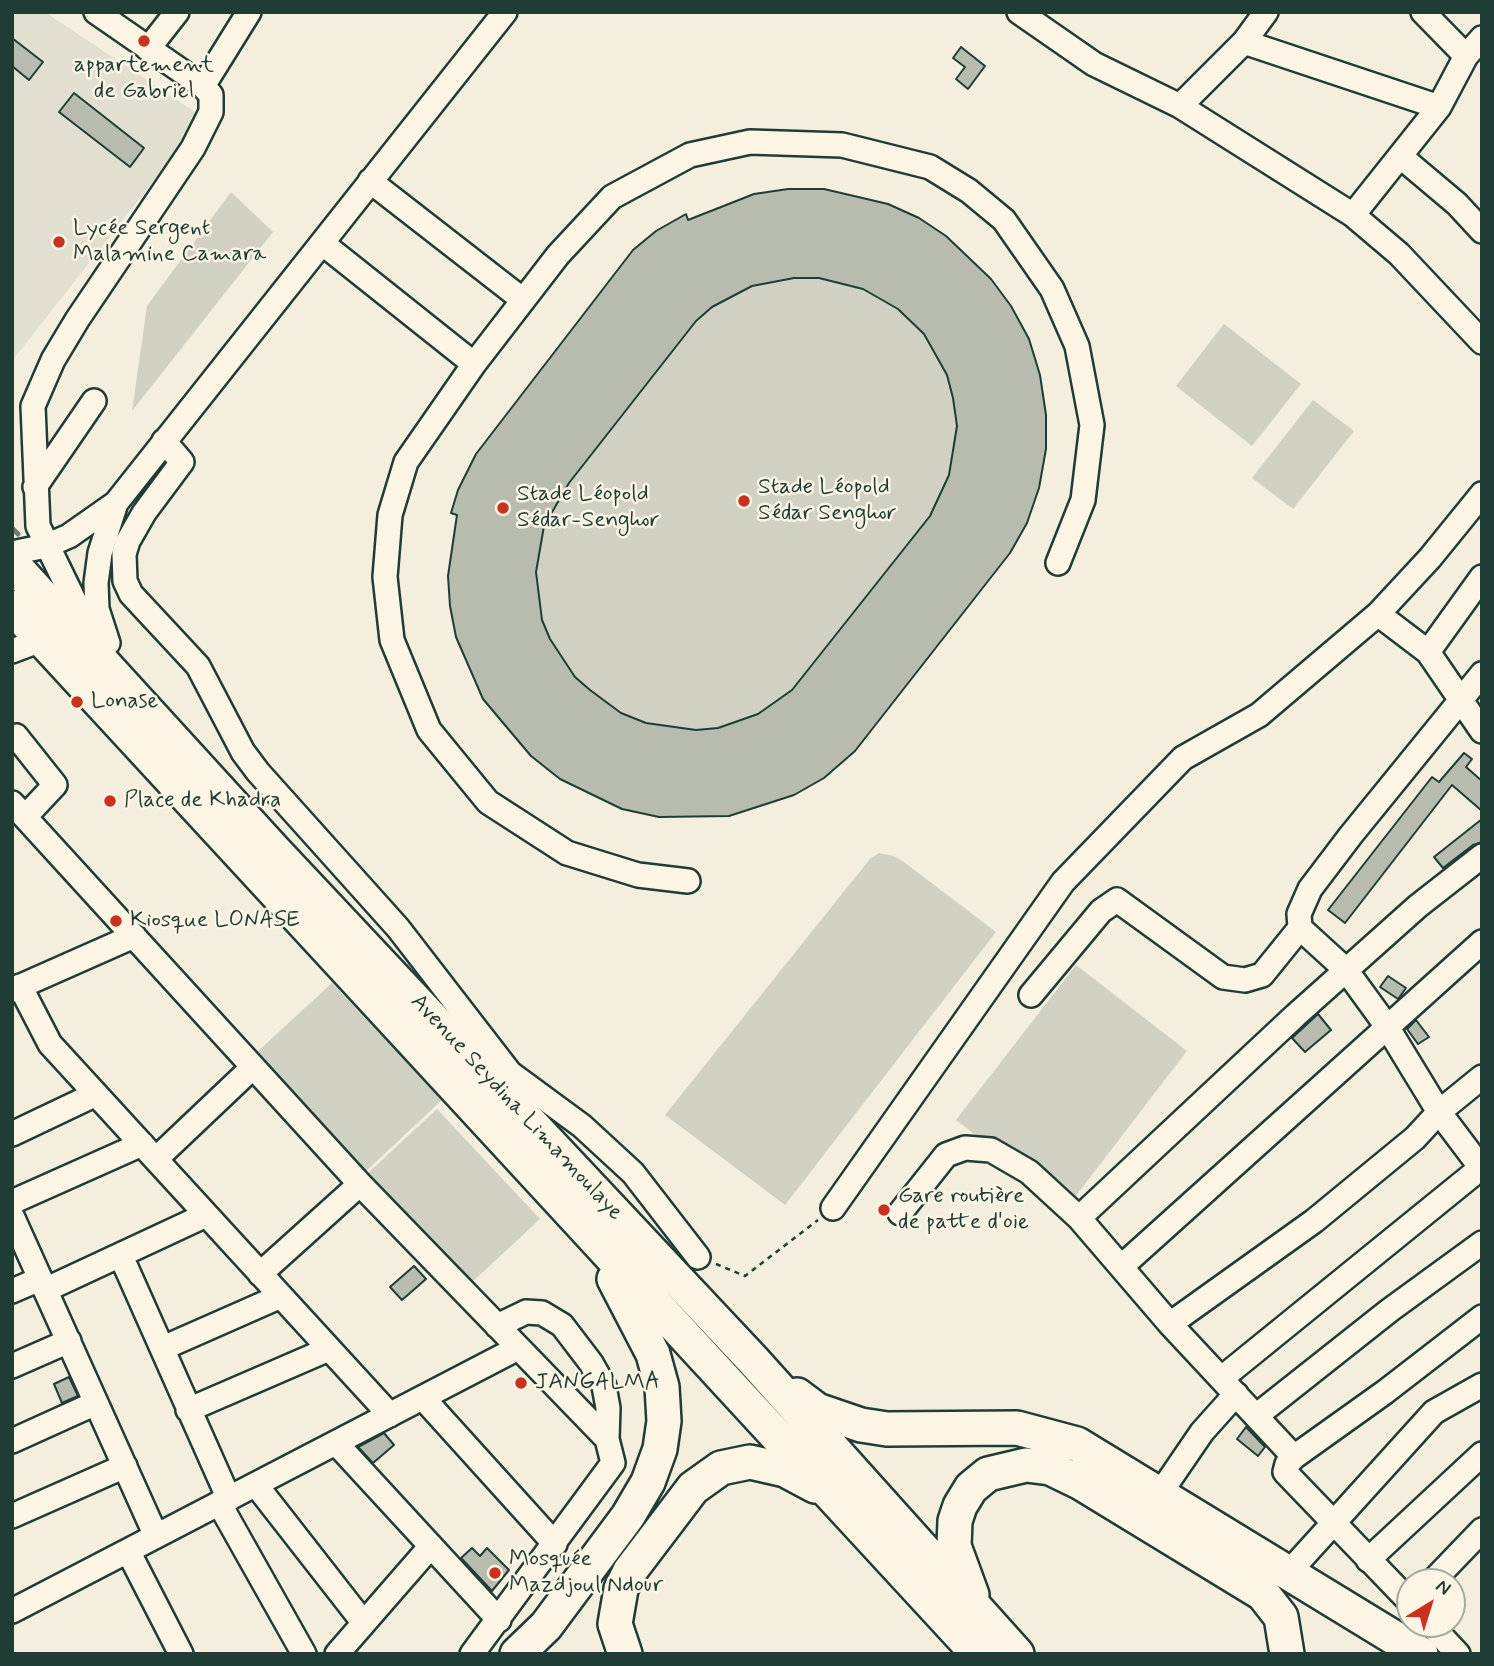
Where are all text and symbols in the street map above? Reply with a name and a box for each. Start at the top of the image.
marker: appartement de Gabriel [136,33,152,49]
place label: appartement de Gabriel [74,52,214,106]
place label: Lycée Sergent Malamine Camara [73,215,266,269]
marker: Lycée Sergent Malamine Camara [51,234,67,250]
place label: Stade Léopold Sédar Senghor [758,474,896,528]
place label: Stade Léopold Sédar-Senghor [517,481,659,535]
marker: Stade Léopold Sédar Senghor [736,493,752,509]
marker: Stade Léopold Sédar-Senghor [495,500,511,516]
place label: Lonase [91,688,158,716]
marker: Lonase [69,694,85,710]
place label: Place de Khadra [124,787,281,815]
marker: Place de Khadra [102,793,118,809]
place label: Kiosque LONASE [130,907,300,935]
marker: Kiosque LONASE [108,913,124,929]
street label: Avenue Seydina Limamoulaye [404,989,628,1227]
place label: Gare routière de patte d'oie [898,1183,1029,1237]
marker: Gare routière de patte d'oie [876,1202,892,1218]
place label: JANGALMA [535,1369,660,1397]
marker: JANGALMA [513,1375,529,1391]
place label: Mosquée Mazdjoul Ndour [509,1546,663,1600]
marker: Mosquée Mazdjoul Ndour [487,1565,503,1581]
north arrow [1396,1568,1466,1638]
text: N [1430,1574,1456,1601]

